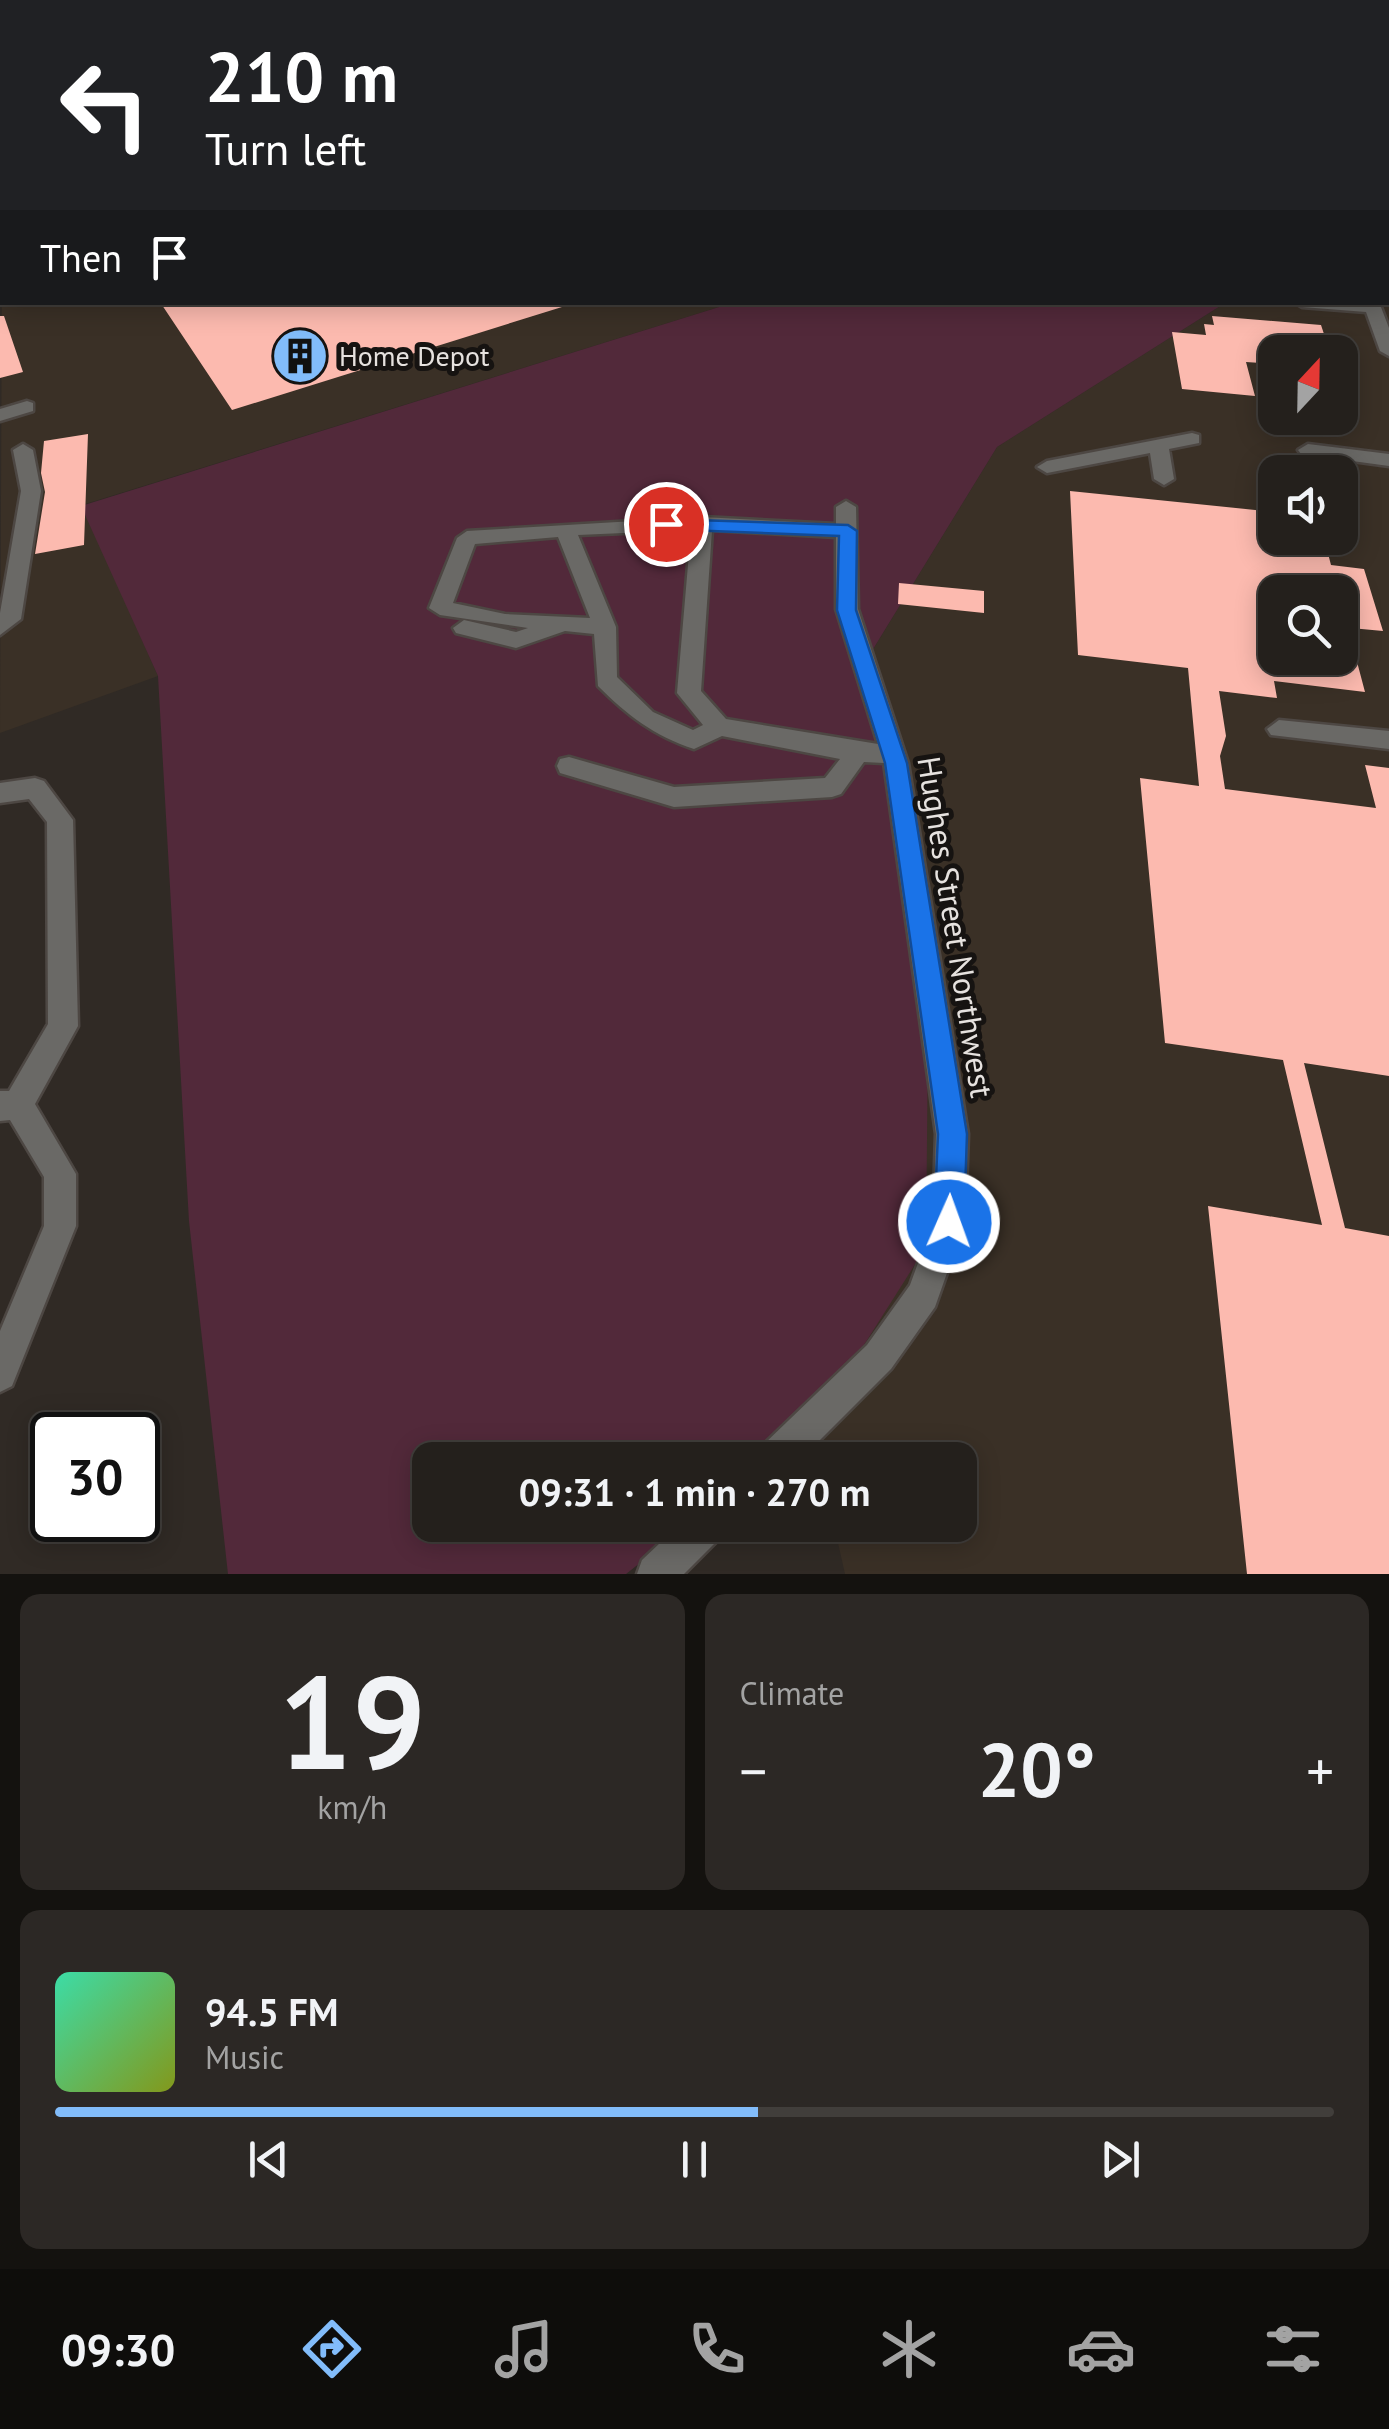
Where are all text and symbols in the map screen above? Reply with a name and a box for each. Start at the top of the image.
text: 210 m [205,31,398,121]
icon: left [40,40,170,170]
text: Turn left [205,119,366,177]
icon: arrive [142,230,197,285]
text: Then [40,233,122,282]
building icon: Home Depot [270,326,330,386]
north arrow [1258,335,1358,435]
map controls [1258,335,1358,675]
place label: Home Depot [339,337,490,374]
button: sound [1258,455,1358,555]
pin [624,482,709,567]
icon: arrive [639,497,694,552]
button: search [1258,575,1358,675]
street label: Hughes Street Northwest [908,753,1004,1100]
position arrow [897,1170,1001,1274]
speed limit sign: 30 [30,1412,160,1542]
text: 09:31 · 1 min · 270 m [519,1467,870,1516]
text: 19 [279,1637,426,1805]
text: Climate [740,1672,844,1714]
text: 20° [978,1721,1096,1818]
text: − [740,1735,767,1806]
text: + [1306,1735,1334,1806]
text: km/h [317,1786,387,1828]
text: 94.5 FM [205,1987,338,2036]
text: Music [205,2036,284,2078]
icon: previous [241,2132,296,2187]
icon: pause [667,2132,722,2187]
icon: next [1093,2132,1148,2187]
icon: directions [297,2314,367,2384]
icon: music [489,2314,559,2384]
icon: phone [682,2314,752,2384]
icon: climate [874,2314,944,2384]
icon: car [1066,2314,1136,2384]
icon: filters [1258,2314,1328,2384]
text: 09:30 [61,2320,175,2378]

